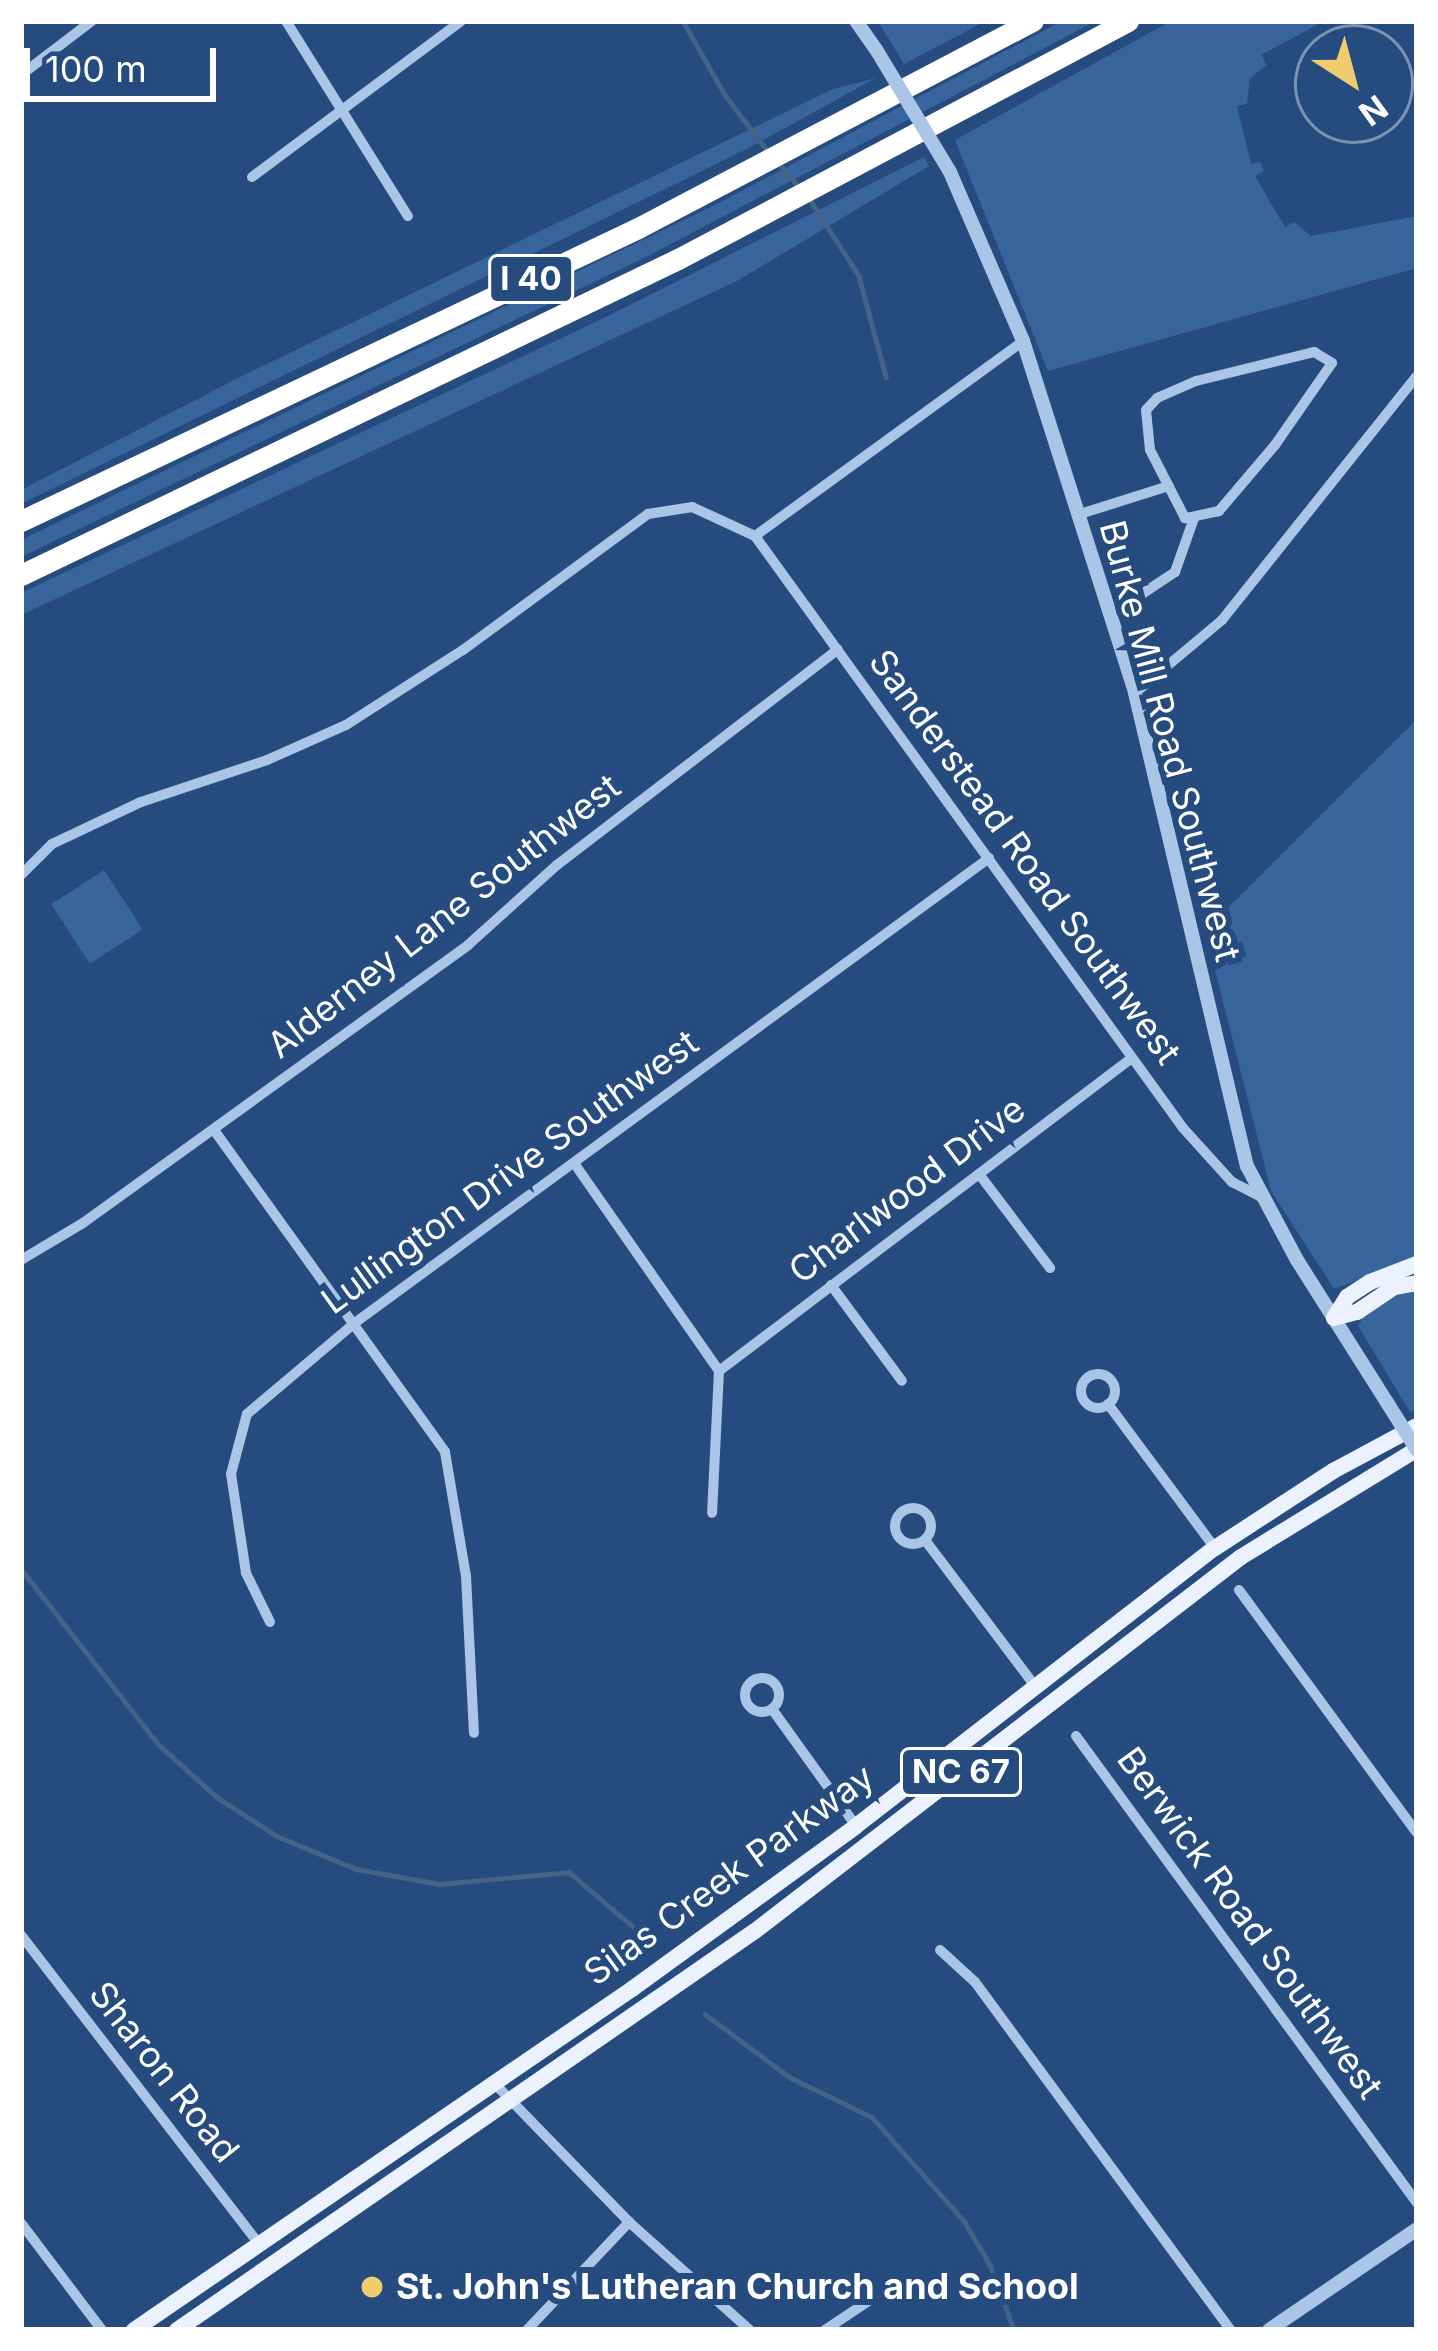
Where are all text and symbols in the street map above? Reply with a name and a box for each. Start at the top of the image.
scale bar [30,24,222,98]
north arrow [1294,24,1414,144]
text: 100 m [45,47,147,91]
text: N [1351,87,1395,134]
road number: I 40 [486,252,576,306]
street label: Burke Mill Road Southwest [1090,516,1250,966]
street label: Sanderstead Road Southwest [860,641,1190,1073]
street label: Alderney Lane Southwest [259,765,629,1067]
street label: Lullington Drive Southwest [313,1021,707,1323]
street label: Charlwood Drive [781,1087,1033,1293]
street label: Berwick Road Southwest [1108,1739,1392,2107]
road number: NC 67 [898,1745,1024,1799]
street label: Silas Creek Parkway [576,1755,882,1995]
street label: Sharon Road [80,1973,248,2171]
place label: St. John's Lutheran Church and School [396,2265,1080,2309]
marker: St. John's Lutheran Church and School [359,2274,385,2300]

